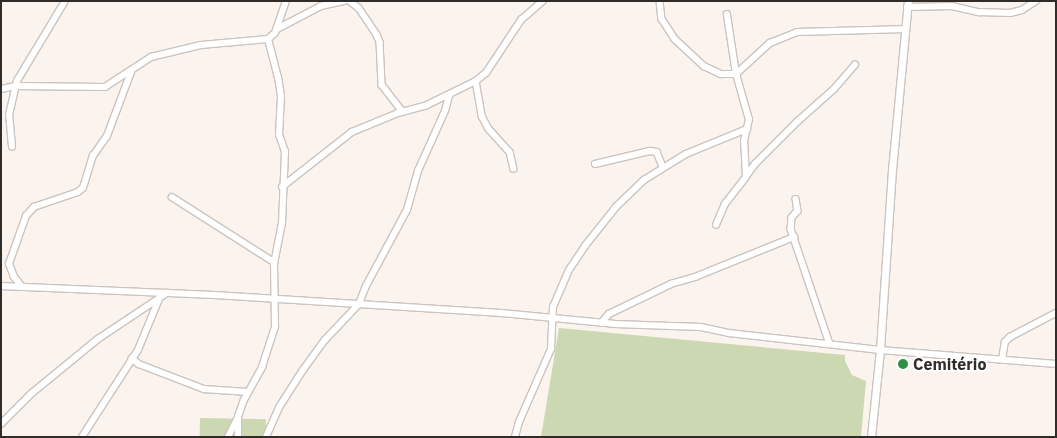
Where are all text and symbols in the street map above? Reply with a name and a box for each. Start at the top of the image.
place label: Cemitério [913,354,986,374]
marker: Cemitério [897,358,909,370]

